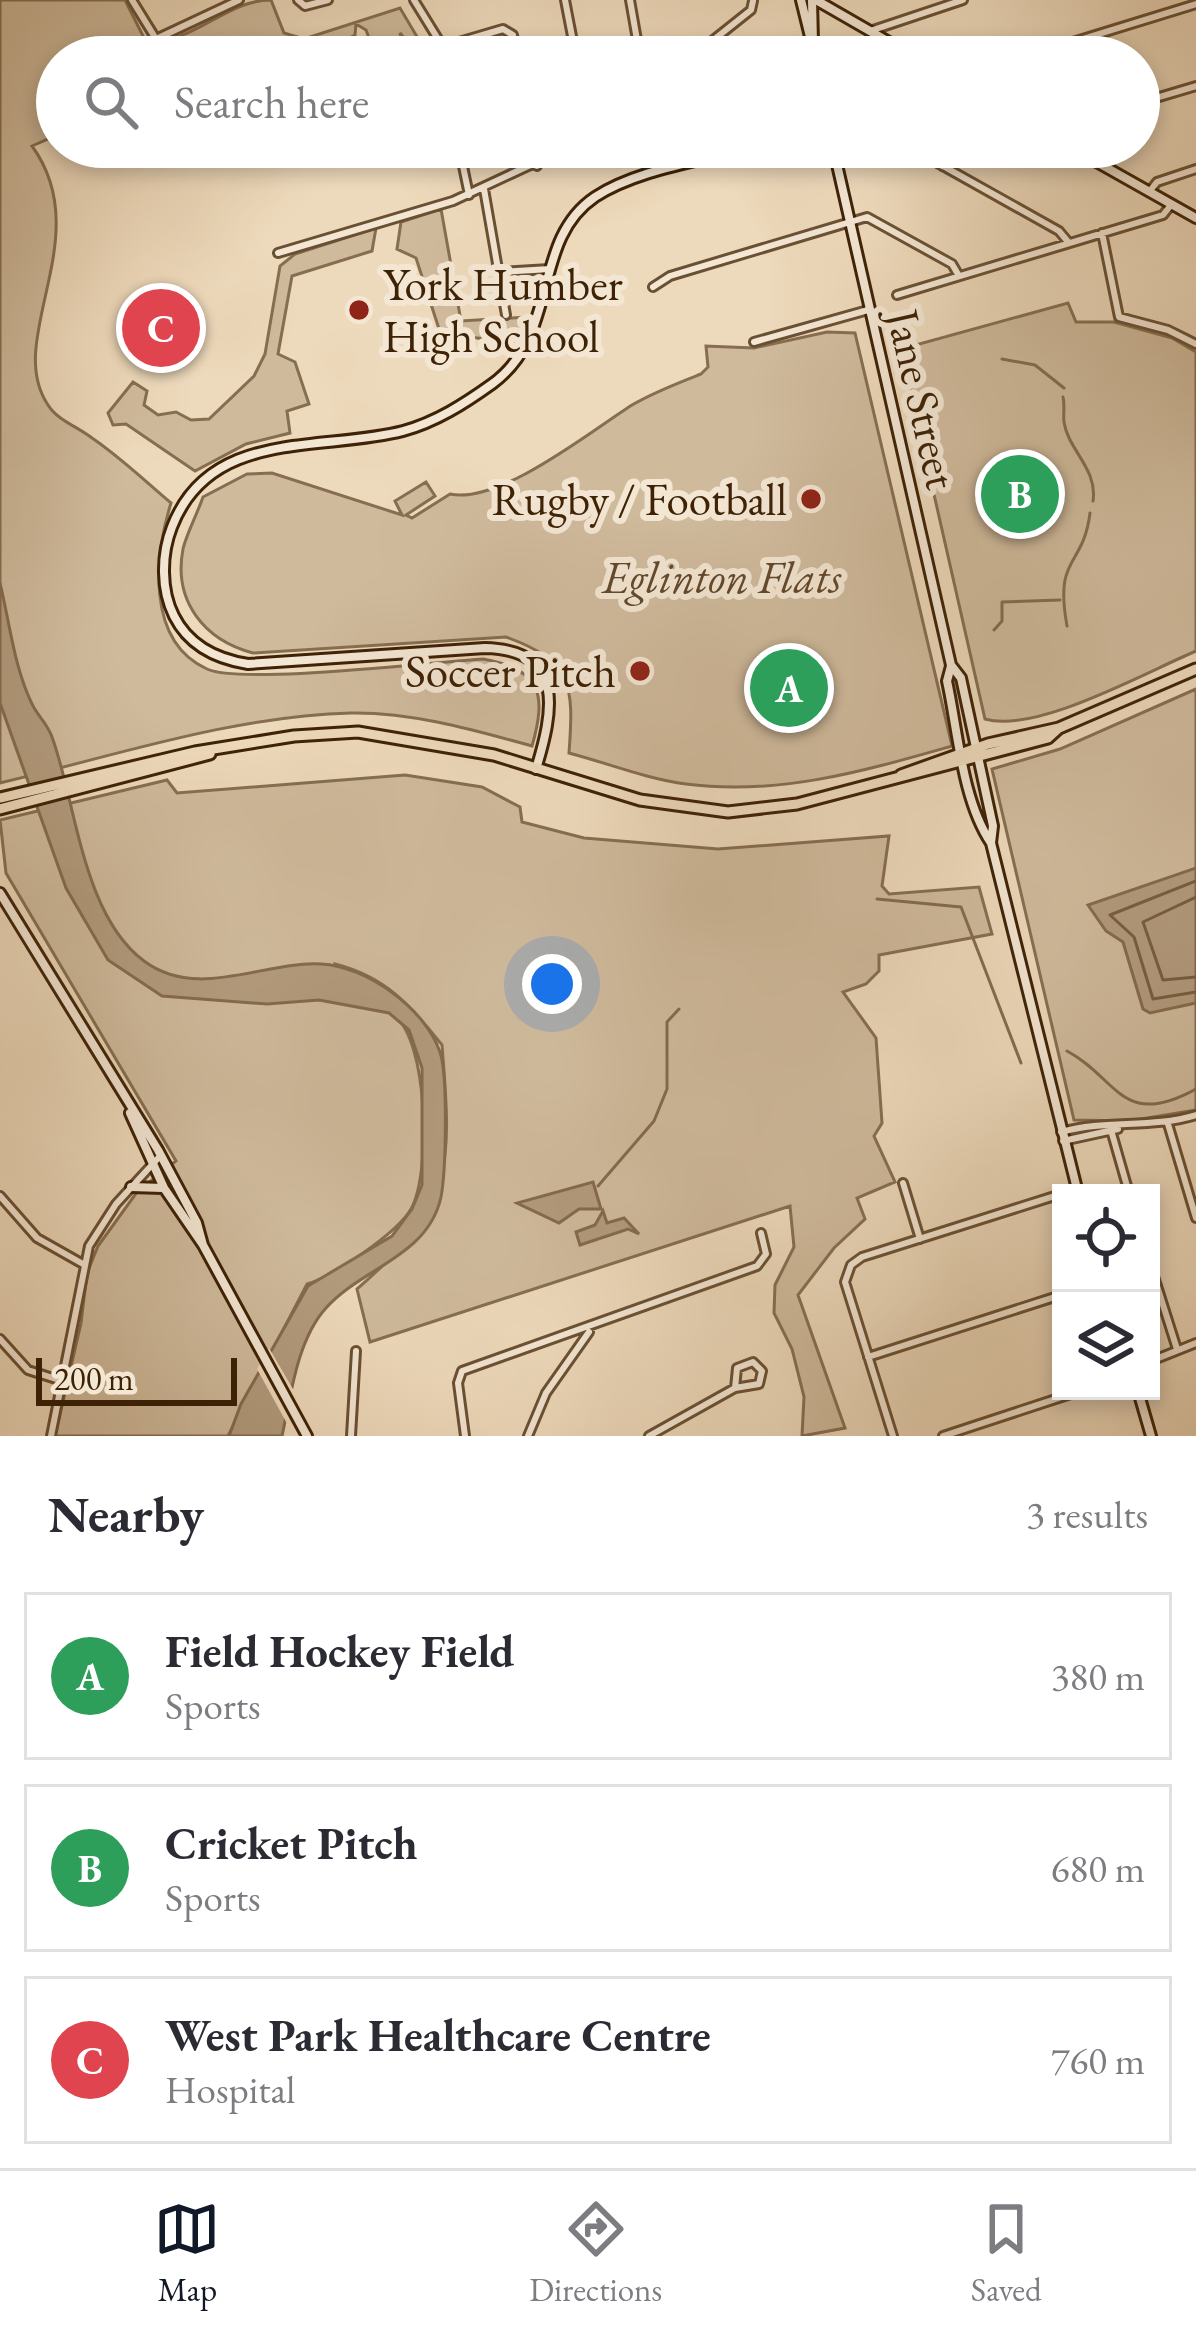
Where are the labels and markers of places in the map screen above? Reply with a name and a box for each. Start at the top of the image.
place label: York Humber High School [383,255,623,365]
pin: C [122,283,200,373]
marker: York Humber High School [346,297,372,323]
pin: B [981,449,1059,539]
place label: Rugby / Football [492,470,787,528]
marker: Rugby / Football [798,486,824,512]
place label: Soccer Pitch [405,642,616,700]
pin: A [750,643,828,733]
marker: Soccer Pitch [627,658,653,684]

